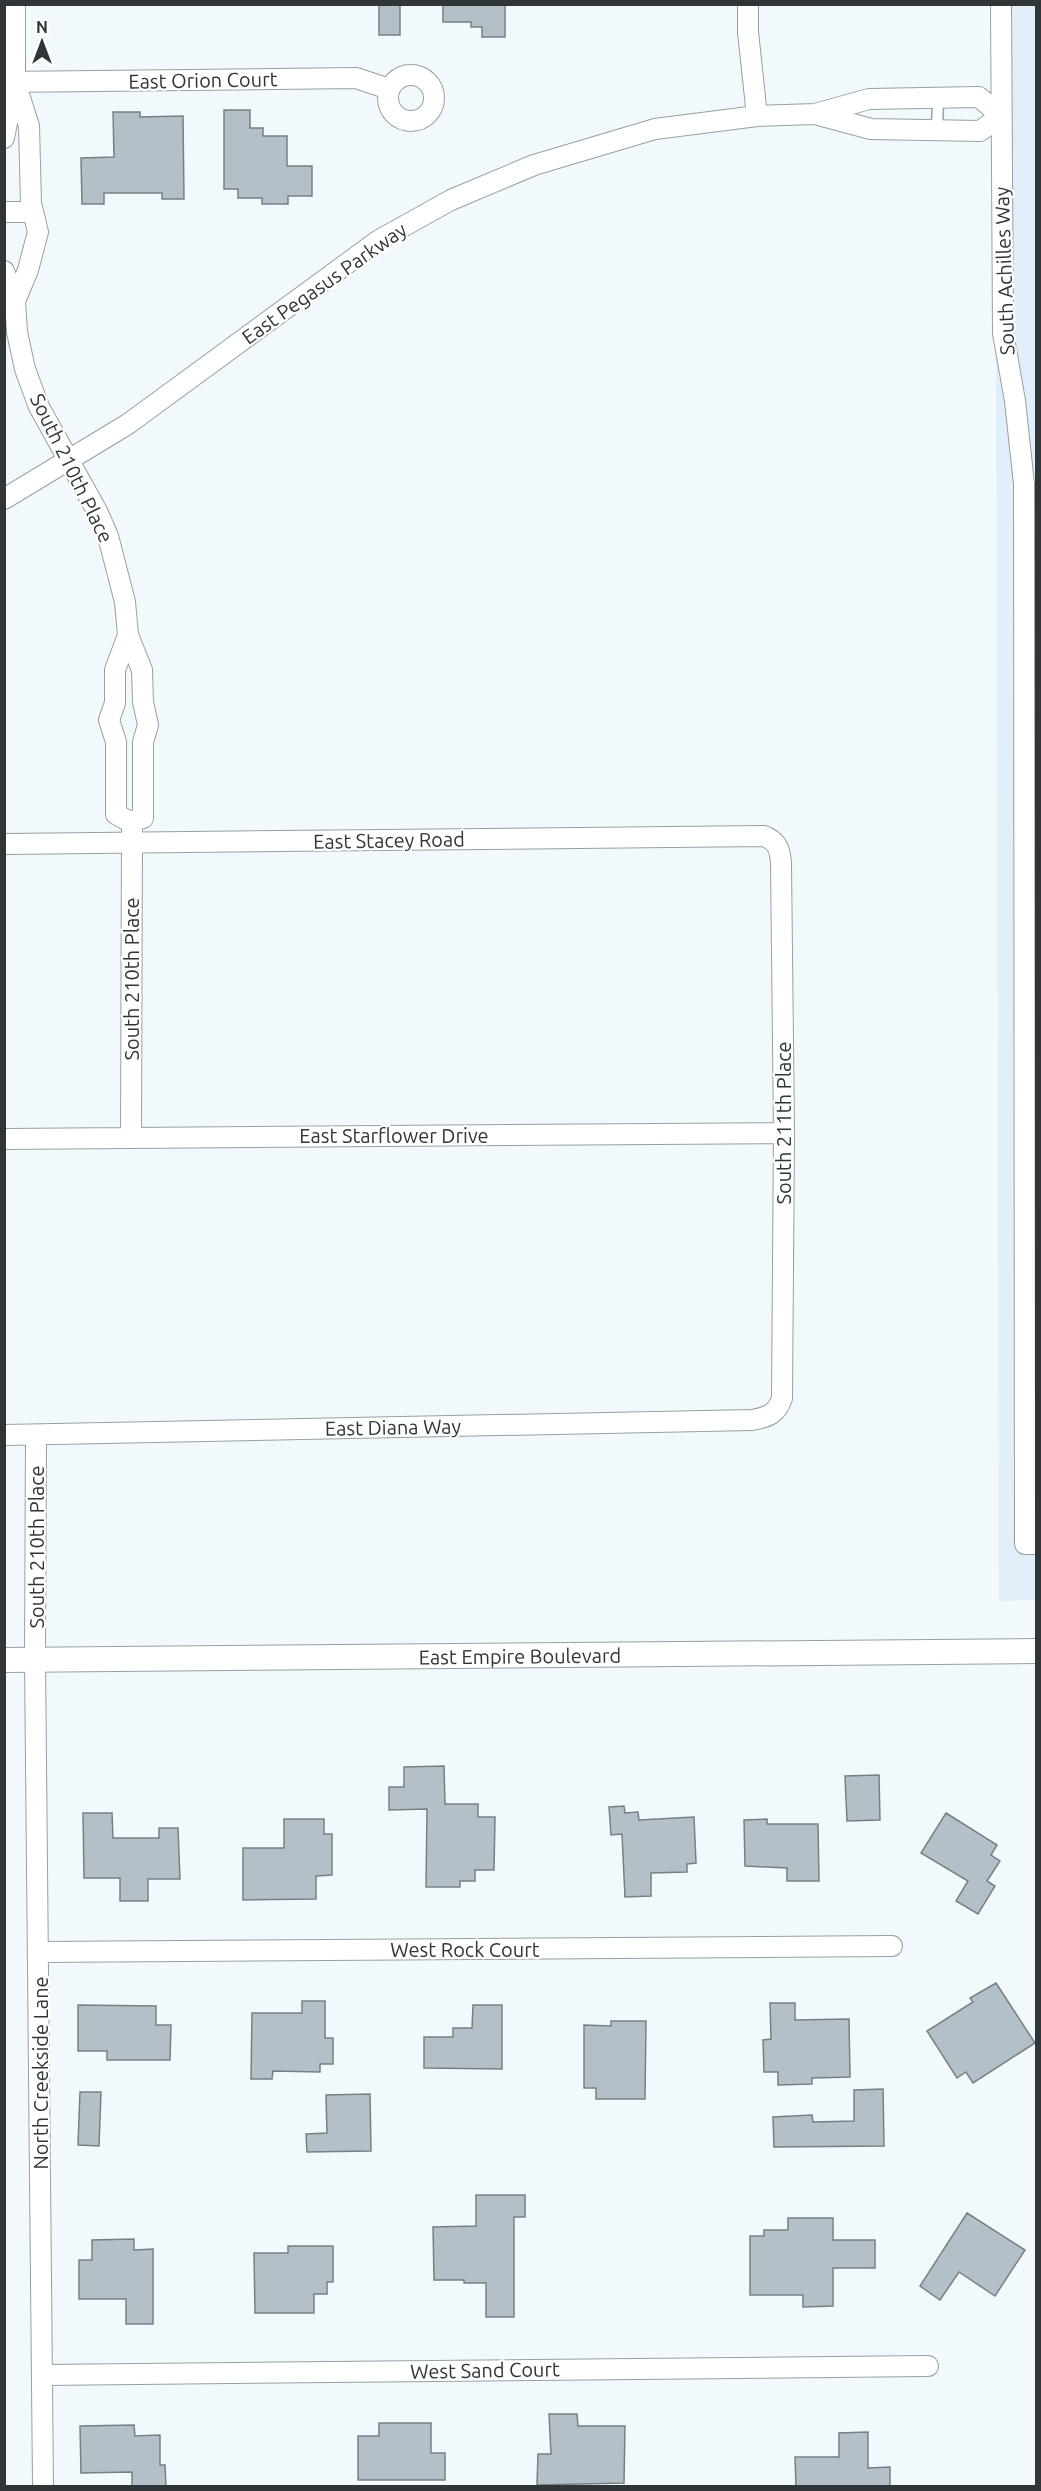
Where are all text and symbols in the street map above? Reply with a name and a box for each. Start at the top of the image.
north arrow [12,12,72,72]
text: N [36,18,48,36]
street label: East Orion Court [128,67,278,93]
street label: South Achilles Way [990,186,1018,356]
street label: East Pegasus Parkway [237,217,411,348]
street label: South 210th Place [26,390,118,546]
street label: East Stacey Road [313,827,465,853]
street label: South 210th Place [120,898,143,1060]
street label: South 211th Place [772,1042,795,1204]
street label: East Starflower Drive [299,1124,489,1147]
street label: East Diana Way [325,1414,462,1440]
street label: South 210th Place [25,1466,48,1628]
street label: East Empire Boulevard [419,1643,621,1668]
street label: West Rock Court [390,1938,540,1961]
street label: North Creekside Lane [29,1976,52,2170]
street label: West Sand Court [410,2357,560,2383]

